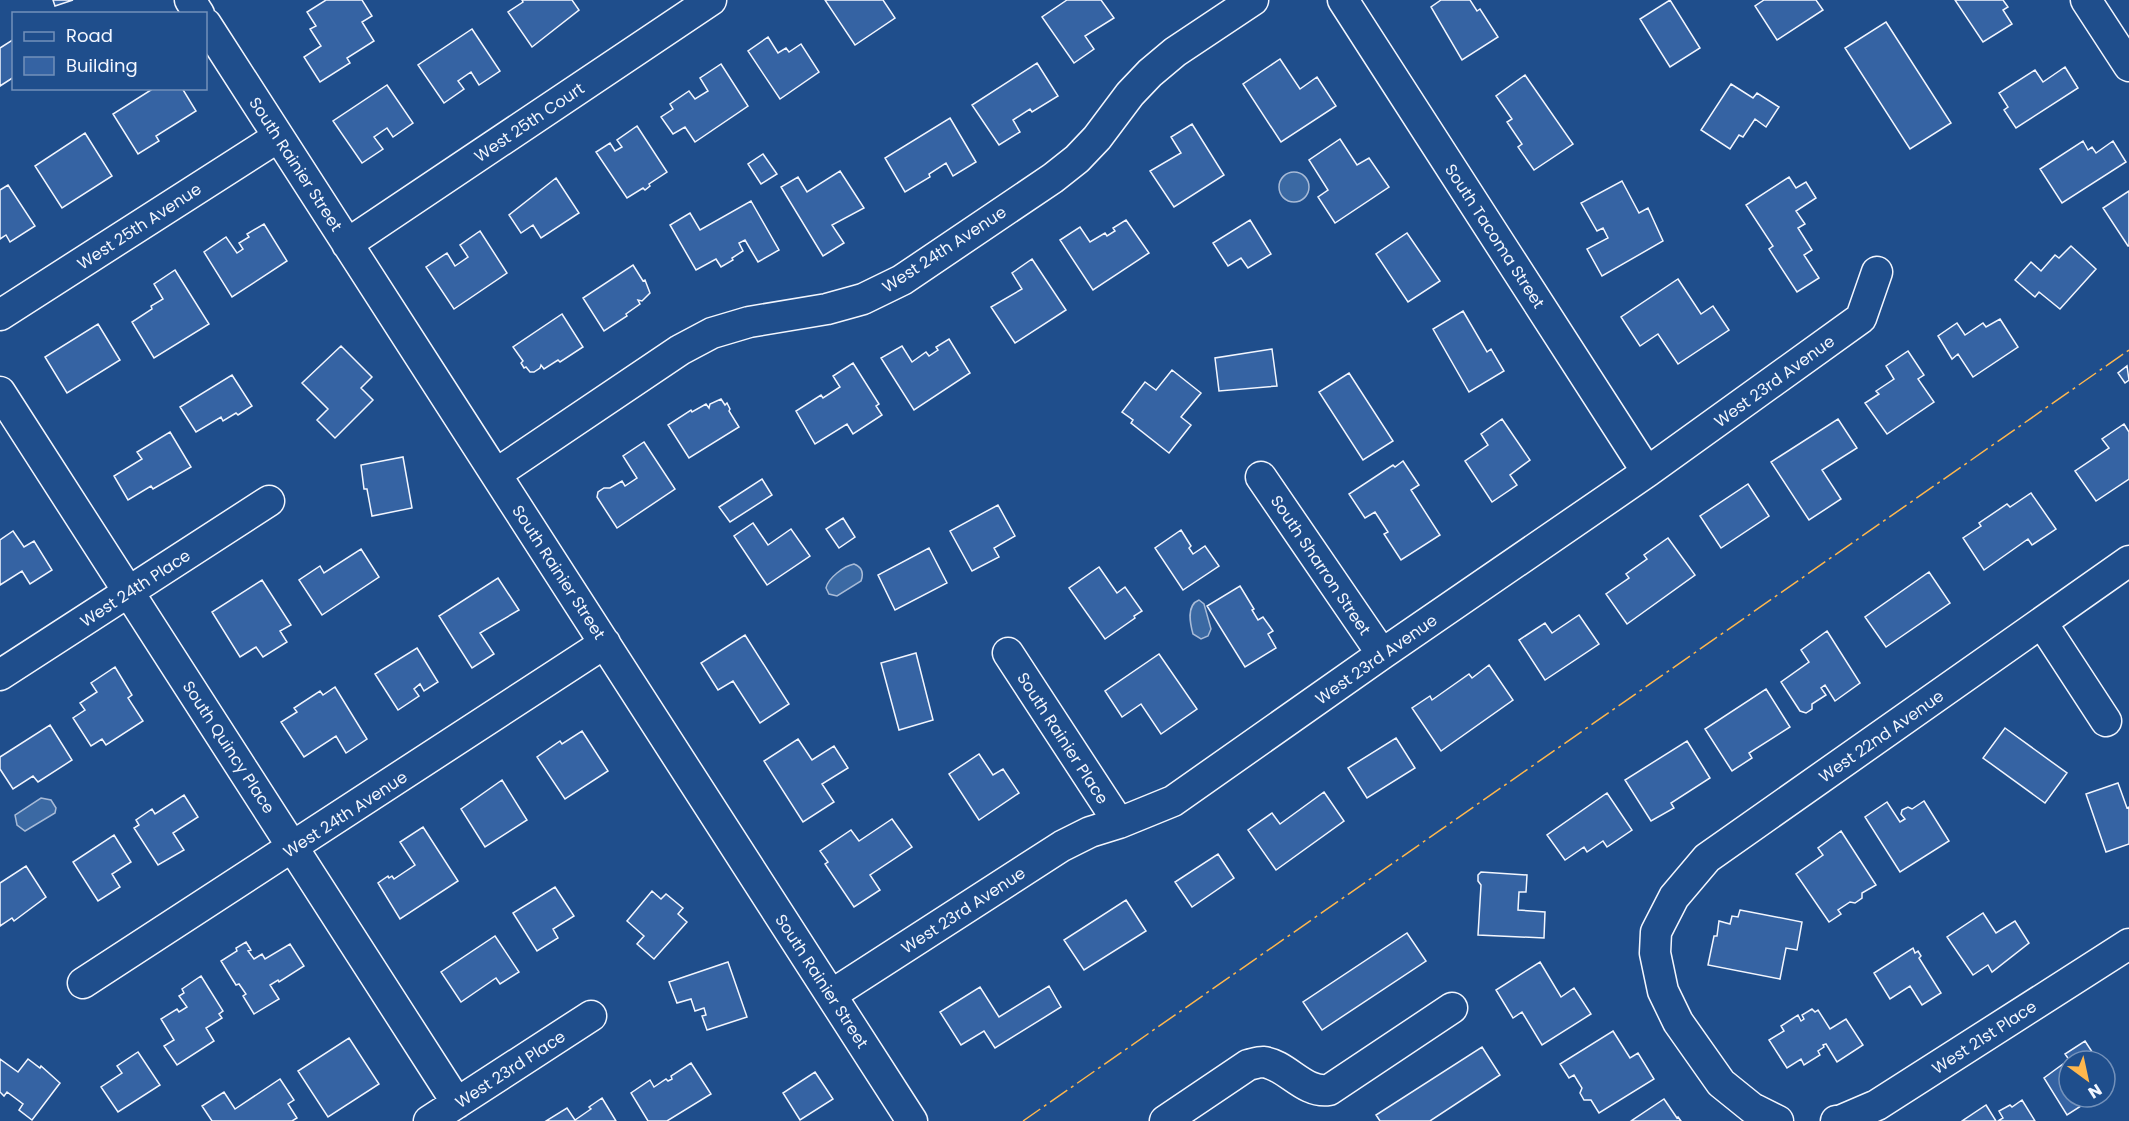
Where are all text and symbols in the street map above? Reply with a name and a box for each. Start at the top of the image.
legend [12,12,207,90]
text: Road [66,23,113,48]
text: Building [66,53,138,78]
street label: West 25th Court [470,77,589,168]
street label: South Rainier Street [243,93,348,236]
street label: South Tacoma Street [1439,160,1550,313]
street label: West 25th Avenue [73,178,206,275]
street label: West 24th Avenue [878,201,1011,298]
street label: West 23rd Avenue [1709,330,1839,433]
street label: South Sharron Street [1265,491,1376,640]
street label: South Rainier Street [506,501,611,644]
street label: West 24th Place [76,544,195,633]
street label: West 23rd Avenue [1311,609,1442,710]
street label: South Rainier Place [1011,668,1114,809]
street label: South Quincy Place [177,676,280,818]
street label: West 22nd Avenue [1814,685,1948,788]
street label: West 24th Avenue [279,766,412,863]
street label: West 23rd Avenue [897,862,1030,959]
street label: South Rainier Street [769,910,874,1053]
street label: West 21st Place [1928,995,2041,1080]
street label: West 23rd Place [451,1025,570,1114]
north arrow [2057,1049,2117,1109]
text: N [2084,1078,2106,1104]

